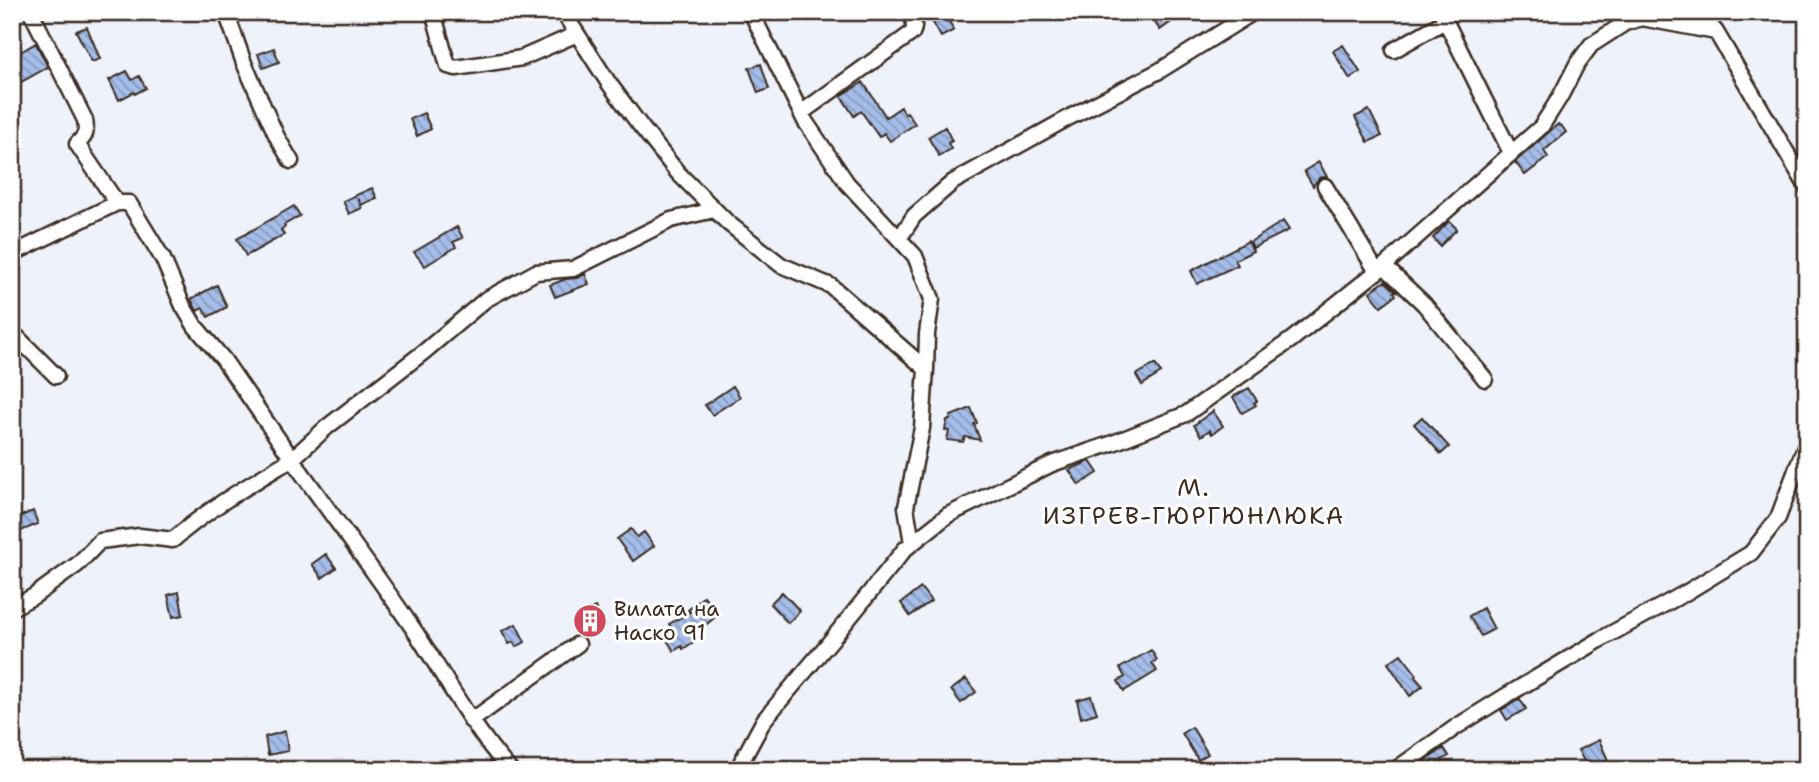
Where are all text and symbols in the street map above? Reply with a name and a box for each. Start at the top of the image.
district label: М. ИЗГРЕВ-ГЮРГЮНЛЮКА [1043,472,1345,532]
place label: Вилата на Наско 91 [614,595,719,647]
building icon: Вилата на Наско 91 [571,602,609,640]

